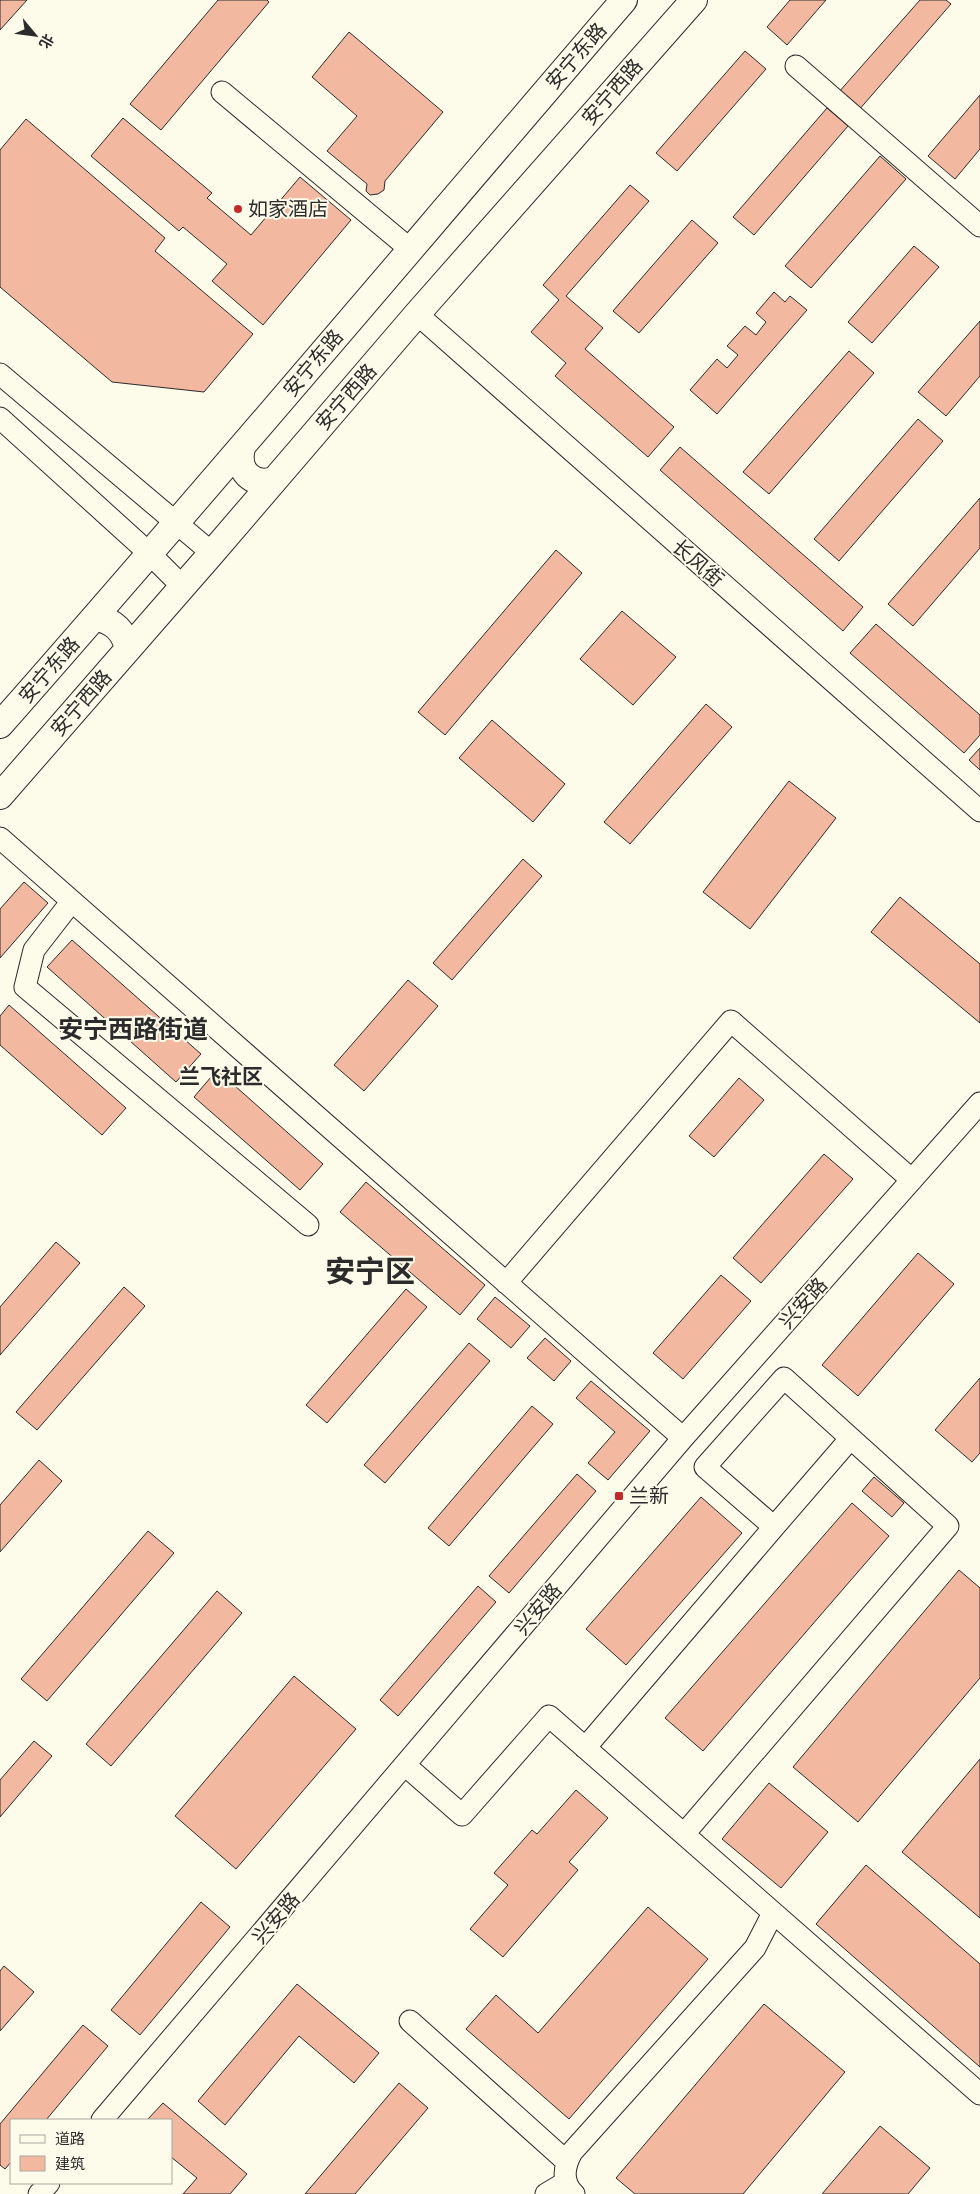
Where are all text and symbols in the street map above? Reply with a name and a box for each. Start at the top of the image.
north arrow [10,10,60,60]
street label: 安宁东路 [541,18,611,94]
text: 北 [35,31,57,51]
street label: 安宁西路 [577,54,647,130]
place label: 如家酒店 [248,197,328,221]
marker: 如家酒店 [232,203,244,215]
street label: 安宁东路 [278,325,348,401]
street label: 安宁西路 [311,359,381,435]
street label: 长风街 [667,534,729,592]
street label: 安宁东路 [14,632,84,708]
street label: 安宁西路 [46,665,116,741]
district label: 安宁西路街道 [58,1014,208,1044]
district label: 兰飞社区 [179,1064,263,1089]
district label: 安宁区 [325,1254,415,1290]
street label: 兴安路 [774,1273,832,1333]
place label: 兰新 [629,1484,669,1508]
marker: 兰新 [613,1490,625,1502]
street label: 兴安路 [510,1578,566,1640]
street label: 兴安路 [247,1887,305,1949]
legend [10,2119,172,2184]
text: 道路 [55,2130,85,2148]
text: 建筑 [55,2155,85,2173]

